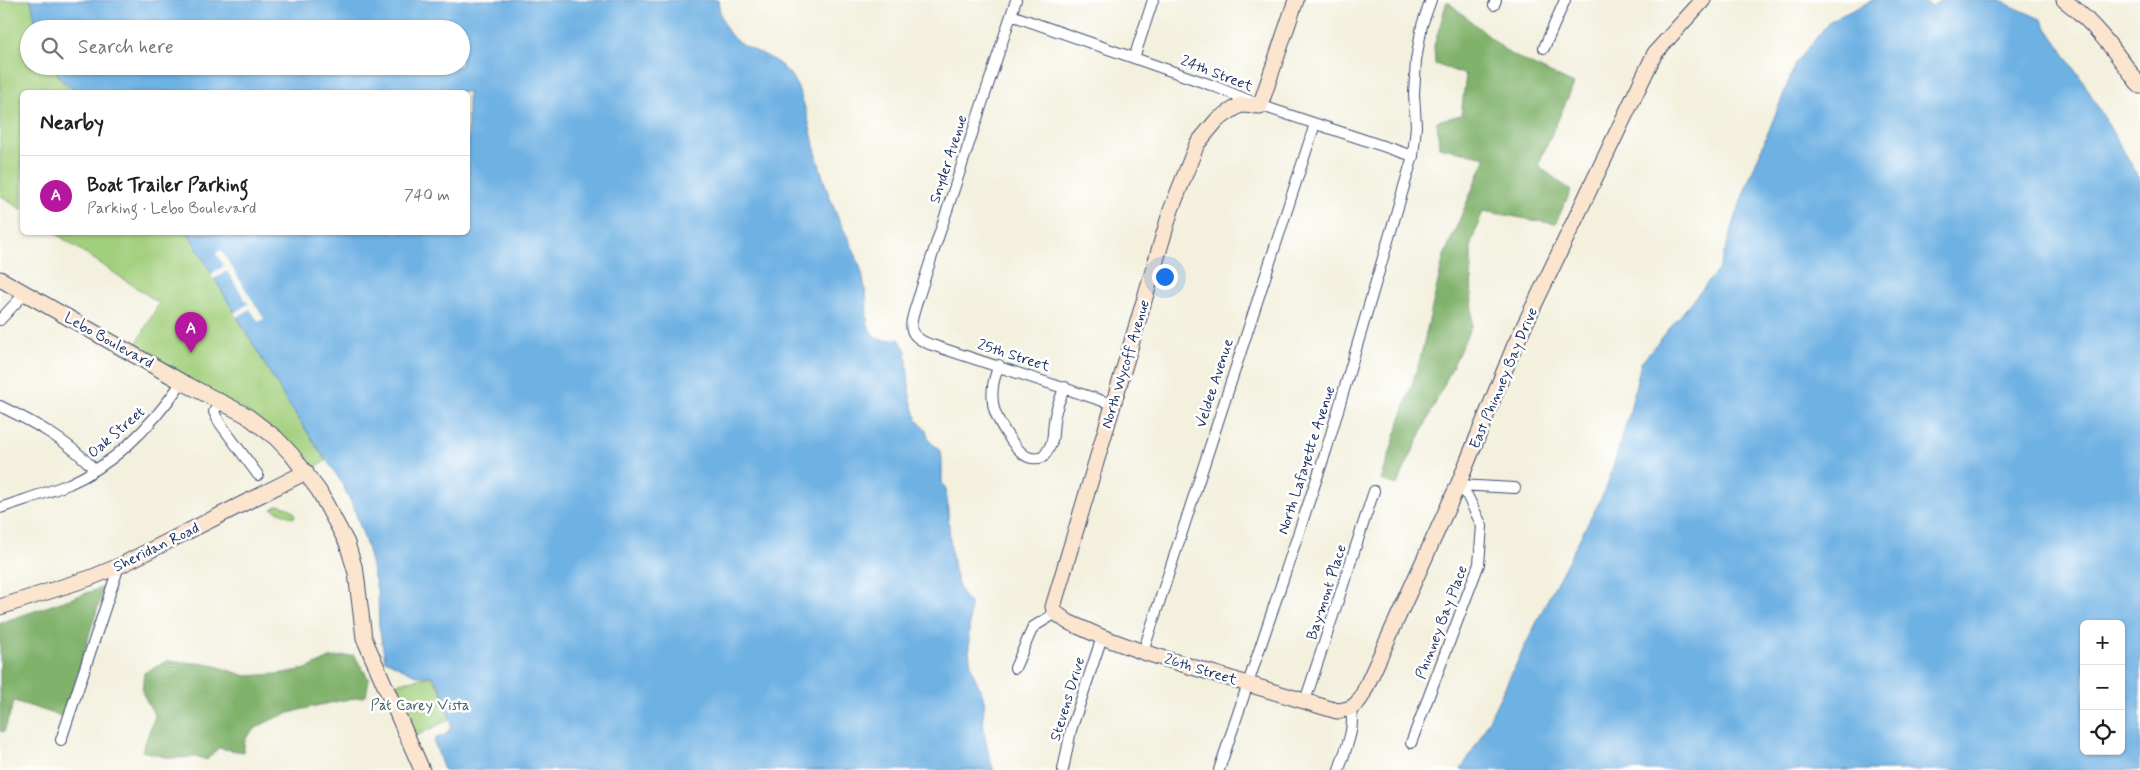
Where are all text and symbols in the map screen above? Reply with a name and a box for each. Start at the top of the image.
search box [20,20,470,75]
icon: search [38,34,66,62]
text: Search here [78,35,174,60]
street label: 24th Street [1178,51,1256,97]
text: Nearby [40,109,104,137]
street label: Snyder Avenue [925,112,973,206]
text: Boat Trailer Parking [87,173,248,198]
text: A [51,185,61,206]
text: 740 m [404,185,450,206]
text: Parking · Lebo Boulevard [87,198,256,219]
your location [1152,264,1178,290]
street label: North Wycoff Avenue [1097,297,1155,431]
street label: East Phinney Bay Drive [1465,304,1543,452]
street label: Lebo Boulevard [60,308,157,374]
pin: A [175,312,207,353]
street label: 25th Street [975,335,1053,377]
street label: Veldee Avenue [1191,336,1239,430]
street label: North Lafayette Avenue [1273,383,1341,537]
street label: Oak Street [84,402,150,463]
street label: Sheridan Road [110,518,203,577]
street label: Baymont Place [1302,542,1352,643]
street label: Phinney Bay Place [1411,562,1473,682]
map controls [2080,620,2125,755]
button: + [2080,620,2125,665]
street label: 26th Street [1162,649,1240,691]
street label: Stevens Drive [1046,655,1090,744]
button: − [2080,665,2125,710]
park label: Pat Carey Vista [371,696,470,716]
button: locate [2080,710,2125,755]

